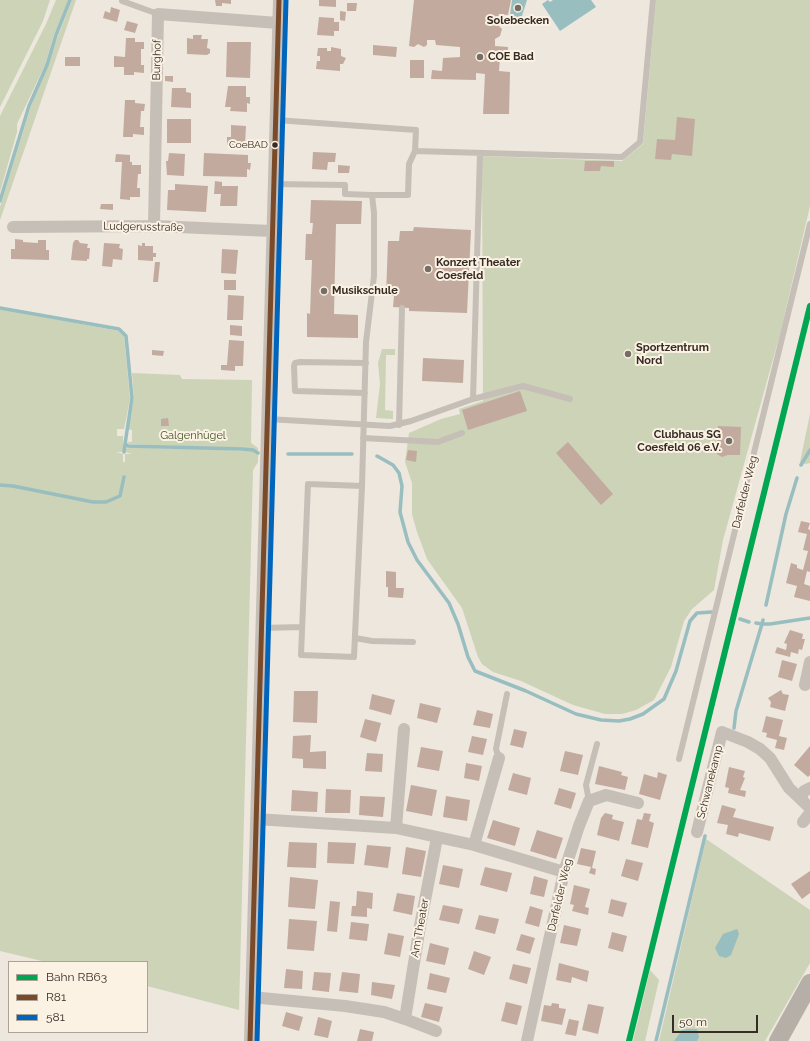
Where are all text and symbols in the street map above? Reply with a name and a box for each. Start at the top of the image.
marker: Solebecken [513,3,523,13]
place label: Solebecken [487,14,549,28]
street label: Burghof [150,39,164,81]
place label: COE Bad [488,50,534,64]
marker: COE Bad [475,52,485,62]
place label: CoeBAD [229,139,268,151]
marker: CoeBAD [270,140,280,150]
street label: Ludgerusstraße [103,220,183,234]
place label: Konzert Theater Coesfeld [436,256,521,282]
marker: Konzert Theater Coesfeld [423,264,433,274]
place label: Musikschule [332,284,398,298]
marker: Musikschule [319,286,329,296]
place label: Sportzentrum Nord [636,341,709,367]
marker: Sportzentrum Nord [623,349,633,359]
place label: Clubhaus SG Coesfeld 06 e.V. [637,428,721,454]
park label: Galgenhügel [160,429,226,443]
marker: Clubhaus SG Coesfeld 06 e.V. [724,436,734,446]
street label: Darfelder Weg [730,454,760,530]
street label: Schwanekamp [694,744,726,820]
street label: Darfelder Weg [545,857,575,933]
street label: Am Theater [408,897,432,959]
legend [8,961,148,1033]
text: Bahn RB63 [46,970,107,984]
text: R81 [46,990,66,1004]
scale bar [674,1007,760,1033]
text: 581 [46,1010,65,1024]
text: 50 m [679,1015,707,1029]

